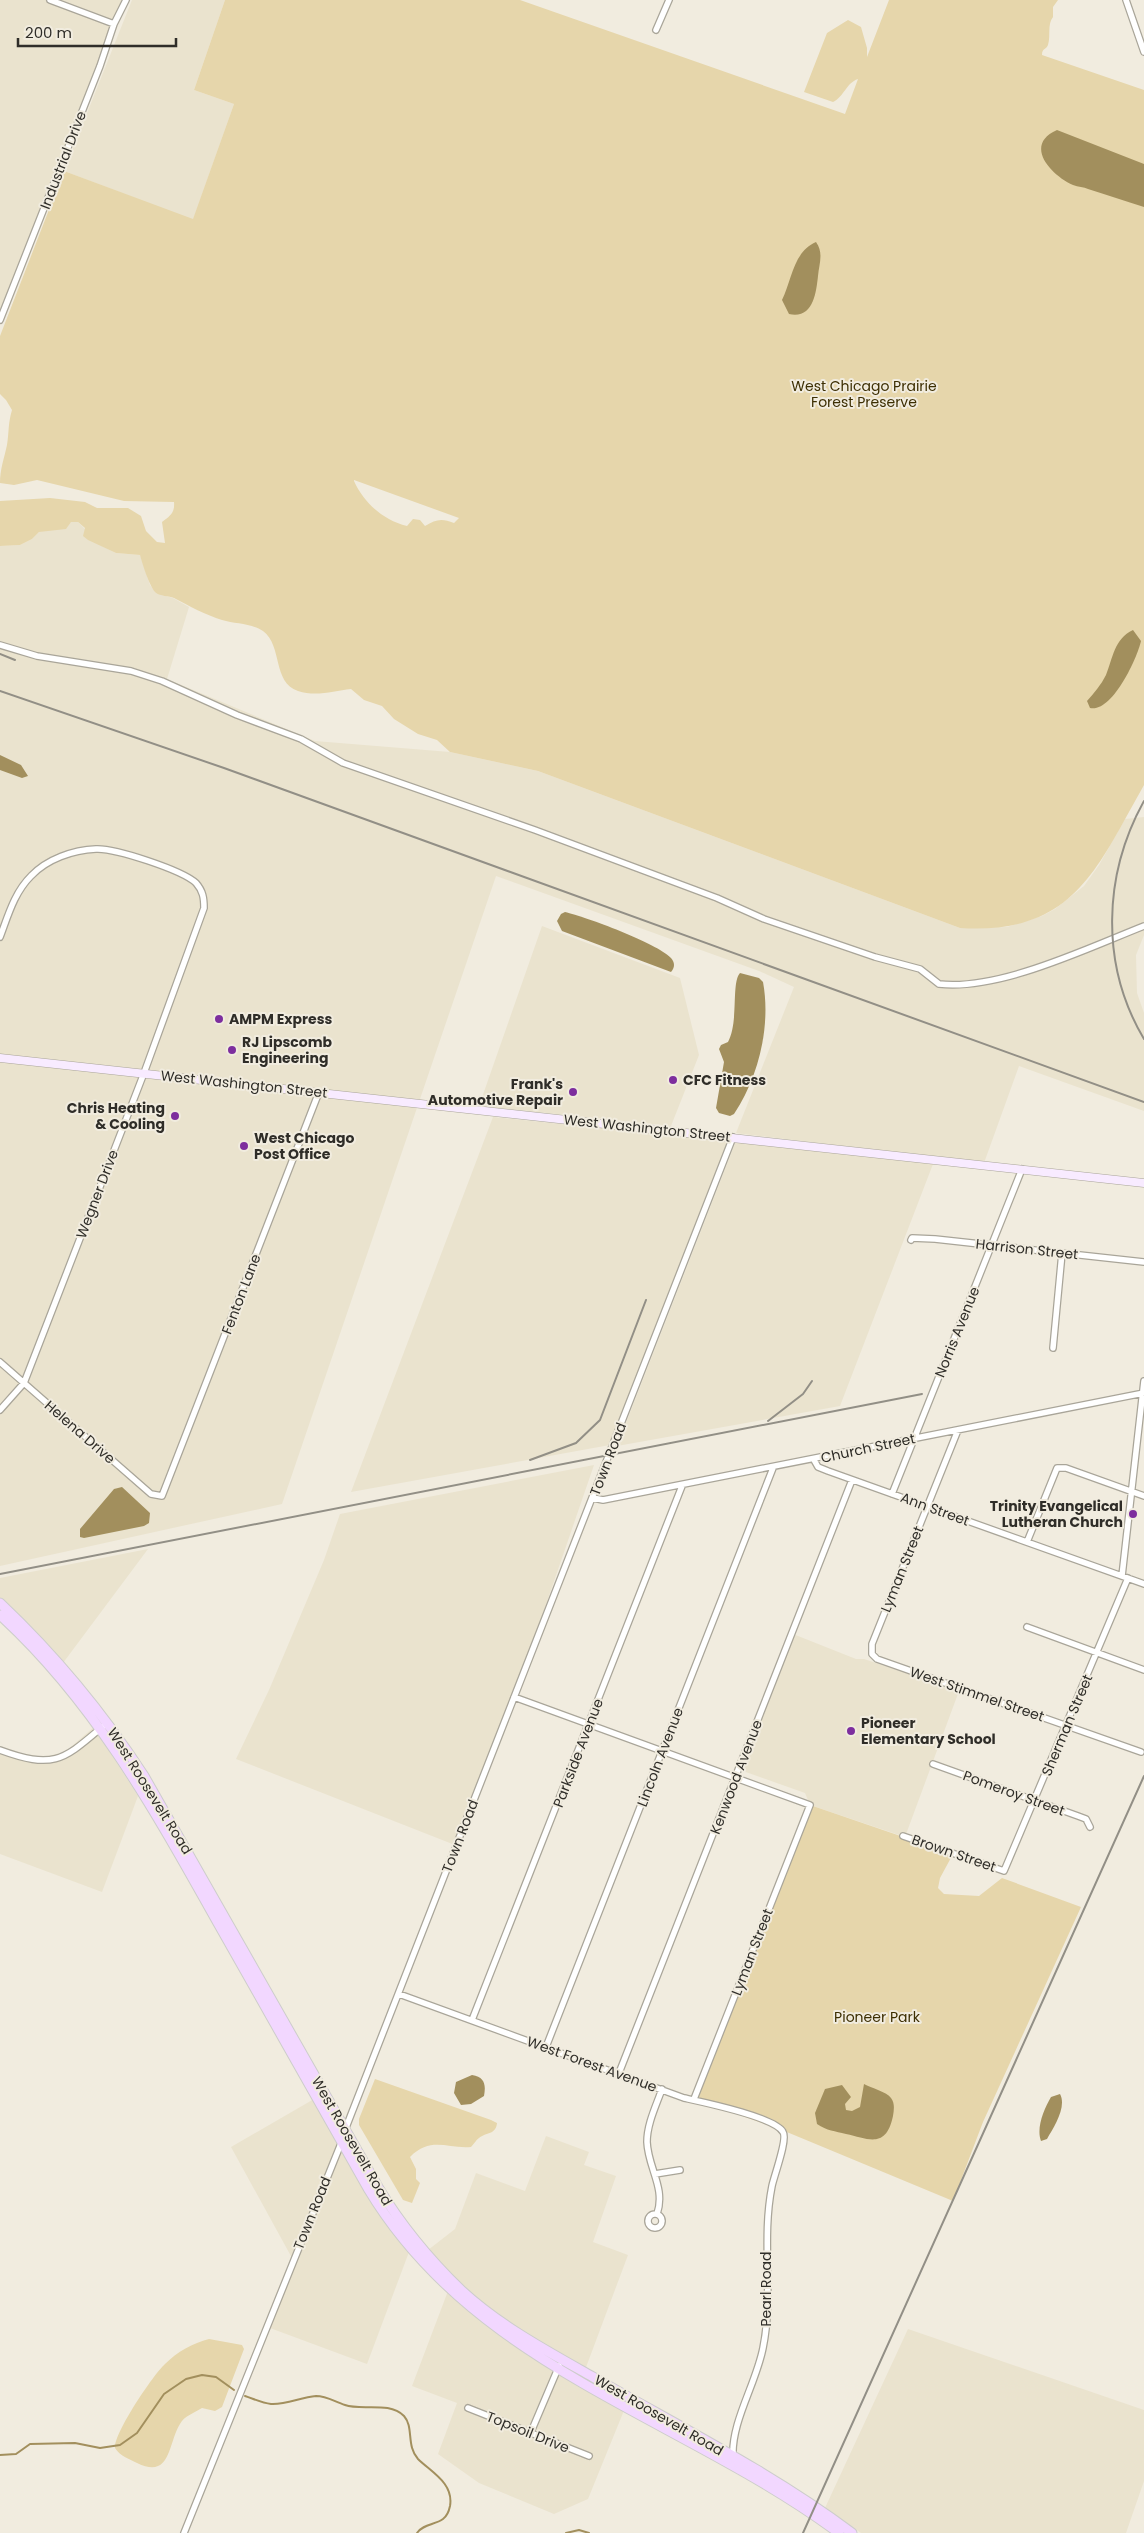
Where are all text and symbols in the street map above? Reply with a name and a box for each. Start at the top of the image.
scale bar [18,15,175,47]
text: 200 m [25,22,72,43]
street label: Industrial Drive [35,108,91,212]
park label: West Chicago Prairie Forest Preserve [791,376,937,412]
place label: AMPM Express [229,1009,332,1029]
marker: AMPM Express [213,1013,225,1025]
place label: RJ Lipscomb Engineering [242,1032,333,1068]
marker: RJ Lipscomb Engineering [226,1044,238,1056]
street label: West Washington Street [160,1065,328,1103]
place label: CFC Fitness [683,1070,766,1090]
place label: Frank's Automotive Repair [428,1074,563,1110]
marker: CFC Fitness [667,1074,679,1086]
marker: Frank's Automotive Repair [567,1086,579,1098]
place label: Chris Heating & Cooling [67,1098,165,1134]
street label: West Washington Street [563,1109,731,1147]
marker: Chris Heating & Cooling [169,1110,181,1122]
place label: West Chicago Post Office [254,1128,355,1164]
marker: West Chicago Post Office [238,1140,250,1152]
street label: Wegner Drive [71,1146,123,1241]
street label: Harrison Street [975,1234,1079,1264]
street label: Fenton Lane [217,1251,266,1337]
street label: Norris Avenue [930,1283,984,1380]
street label: Helena Drive [40,1396,120,1469]
street label: Town Road [585,1419,631,1499]
street label: Church Street [819,1428,917,1468]
street label: Ann Street [898,1487,972,1531]
place label: Trinity Evangelical Lutheran Church [990,1496,1123,1532]
marker: Trinity Evangelical Lutheran Church [1127,1508,1139,1520]
street label: Lyman Street [876,1523,928,1615]
street label: West Stimmel Street [907,1662,1047,1726]
street label: Sherman Street [1037,1671,1097,1779]
street label: Parkside Avenue [548,1695,608,1810]
street label: Lincoln Avenue [632,1704,688,1809]
place label: Pioneer Elementary School [861,1713,996,1749]
street label: Kenwood Avenue [705,1717,767,1837]
street label: West Roosevelt Road [103,1724,197,1858]
marker: Pioneer Elementary School [845,1725,857,1737]
street label: Pomeroy Street [960,1765,1068,1821]
street label: Town Road [437,1796,483,1876]
street label: Brown Street [909,1829,999,1877]
street label: Lyman Street [726,1906,778,1998]
park label: Pioneer Park [834,2007,921,2027]
street label: West Forest Avenue [524,2031,660,2097]
street label: West Roosevelt Road [307,2073,397,2209]
street label: Town Road [288,2173,336,2253]
street label: Pearl Road [756,2251,776,2327]
street label: West Roosevelt Road [591,2370,727,2460]
street label: Topsoil Drive [483,2406,573,2458]

